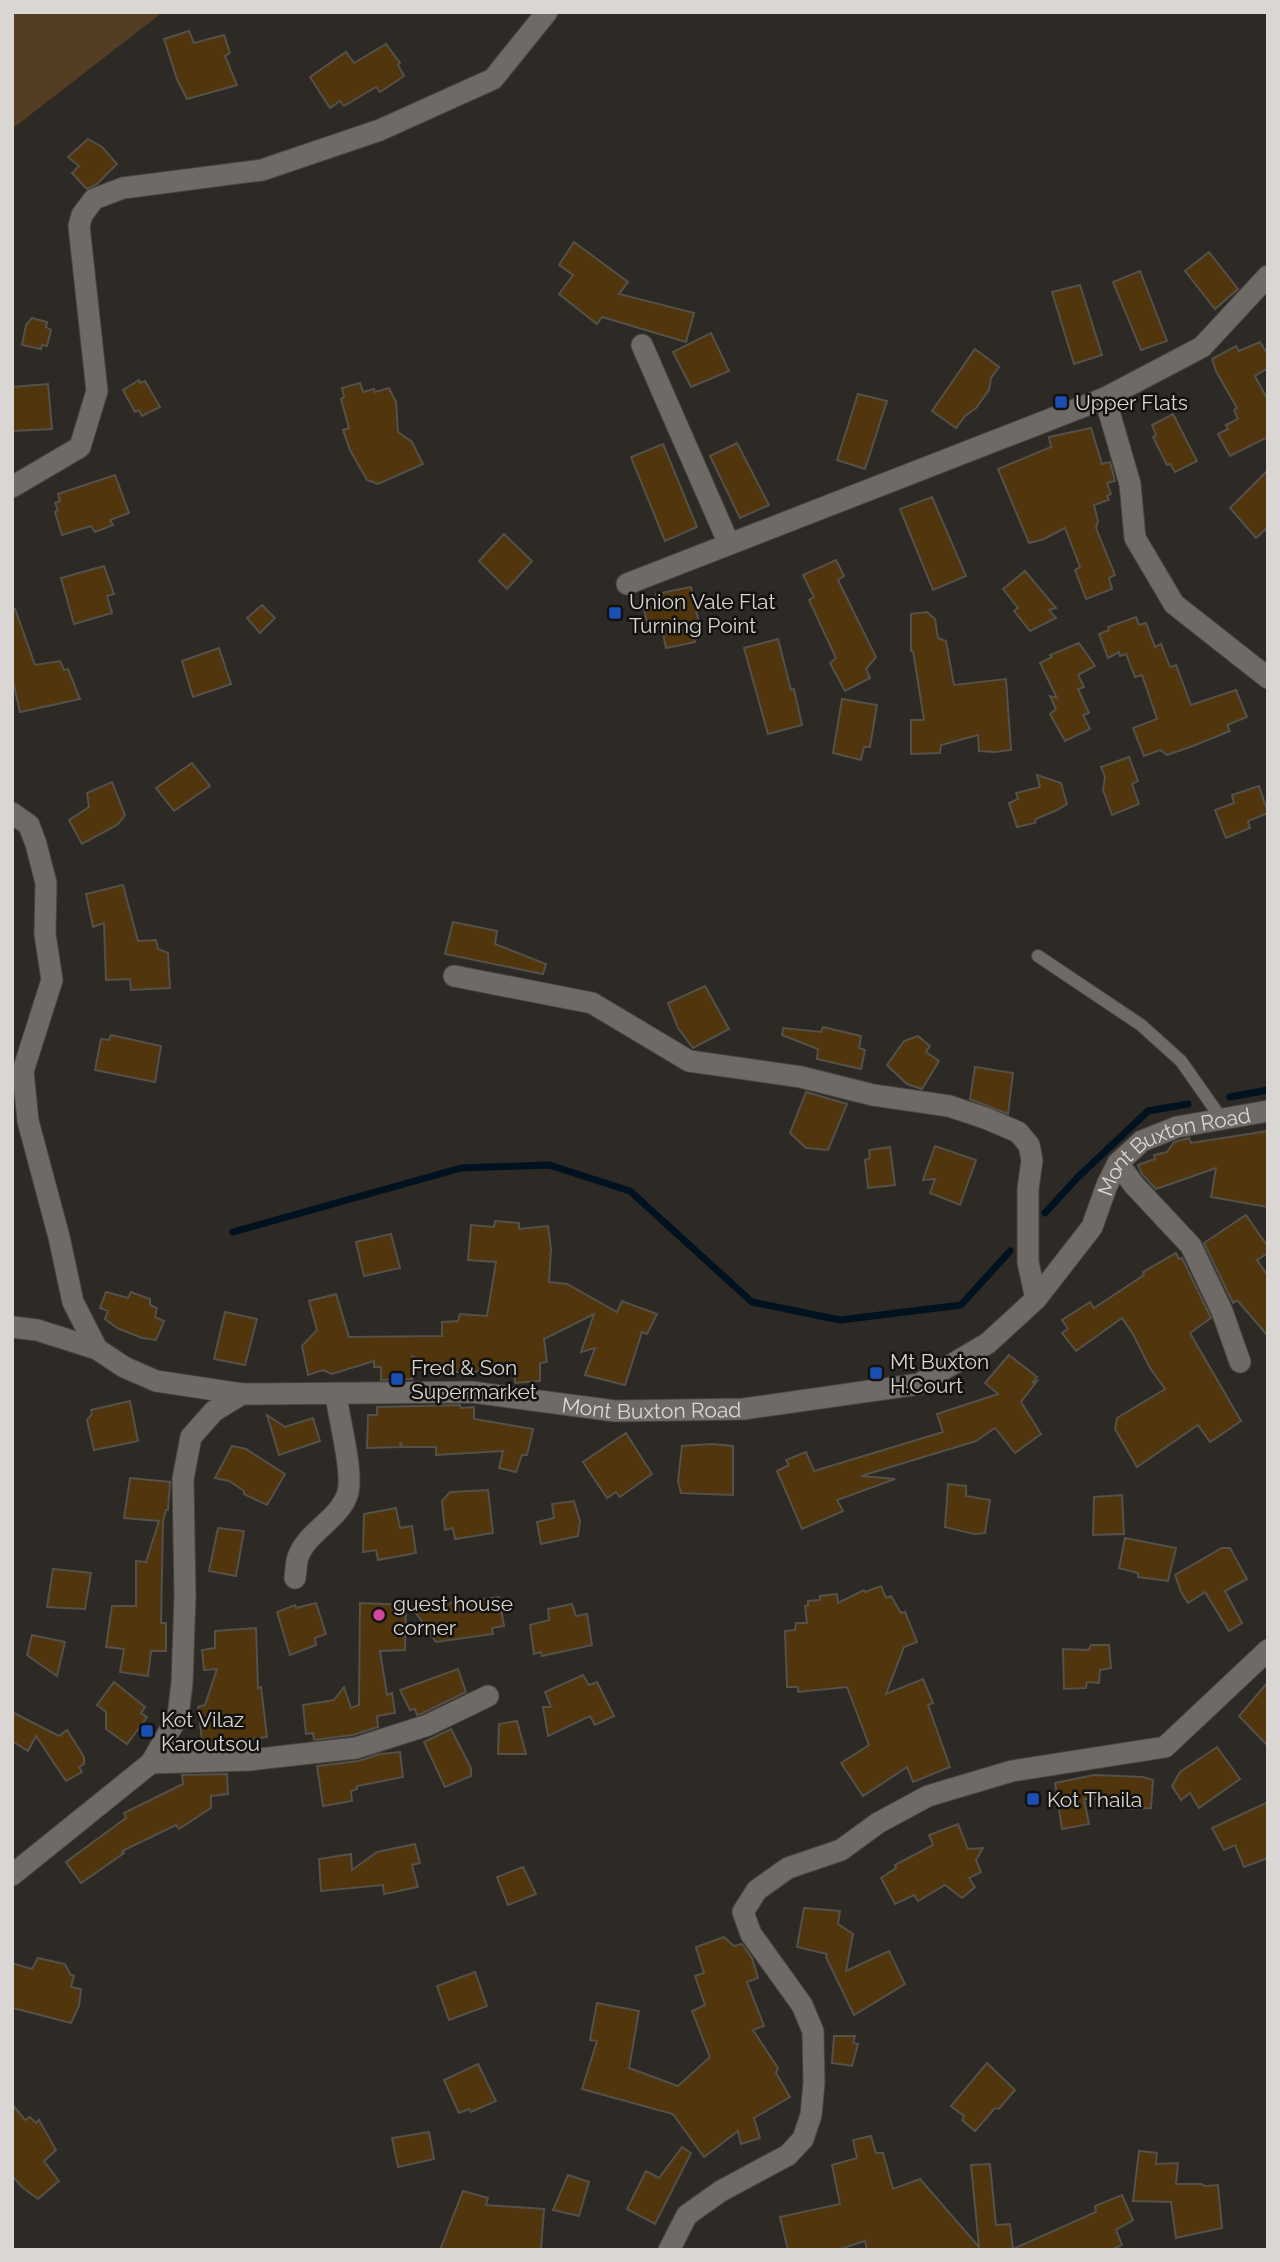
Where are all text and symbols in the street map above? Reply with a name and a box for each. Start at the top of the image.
place label: Upper Flats [1075,390,1188,415]
marker: Upper Flats [1053,394,1069,410]
place label: Union Vale Flat Turning Point [629,589,775,638]
marker: Union Vale Flat Turning Point [607,605,623,621]
street label: Mont Buxton Road [1092,1102,1253,1199]
place label: Mt Buxton H.Court [890,1349,989,1398]
place label: Fred & Son Supermarket [411,1355,537,1404]
marker: Mt Buxton H.Court [868,1365,884,1381]
marker: Fred & Son Supermarket [389,1371,405,1387]
street label: Mont Buxton Road [560,1392,741,1424]
place label: guest house corner [393,1591,513,1640]
marker: guest house corner [371,1607,387,1623]
place label: Kot Vilaz Karoutsou [161,1707,260,1756]
marker: Kot Vilaz Karoutsou [139,1723,155,1739]
place label: Kot Thaila [1047,1787,1142,1812]
marker: Kot Thaila [1025,1791,1041,1807]

